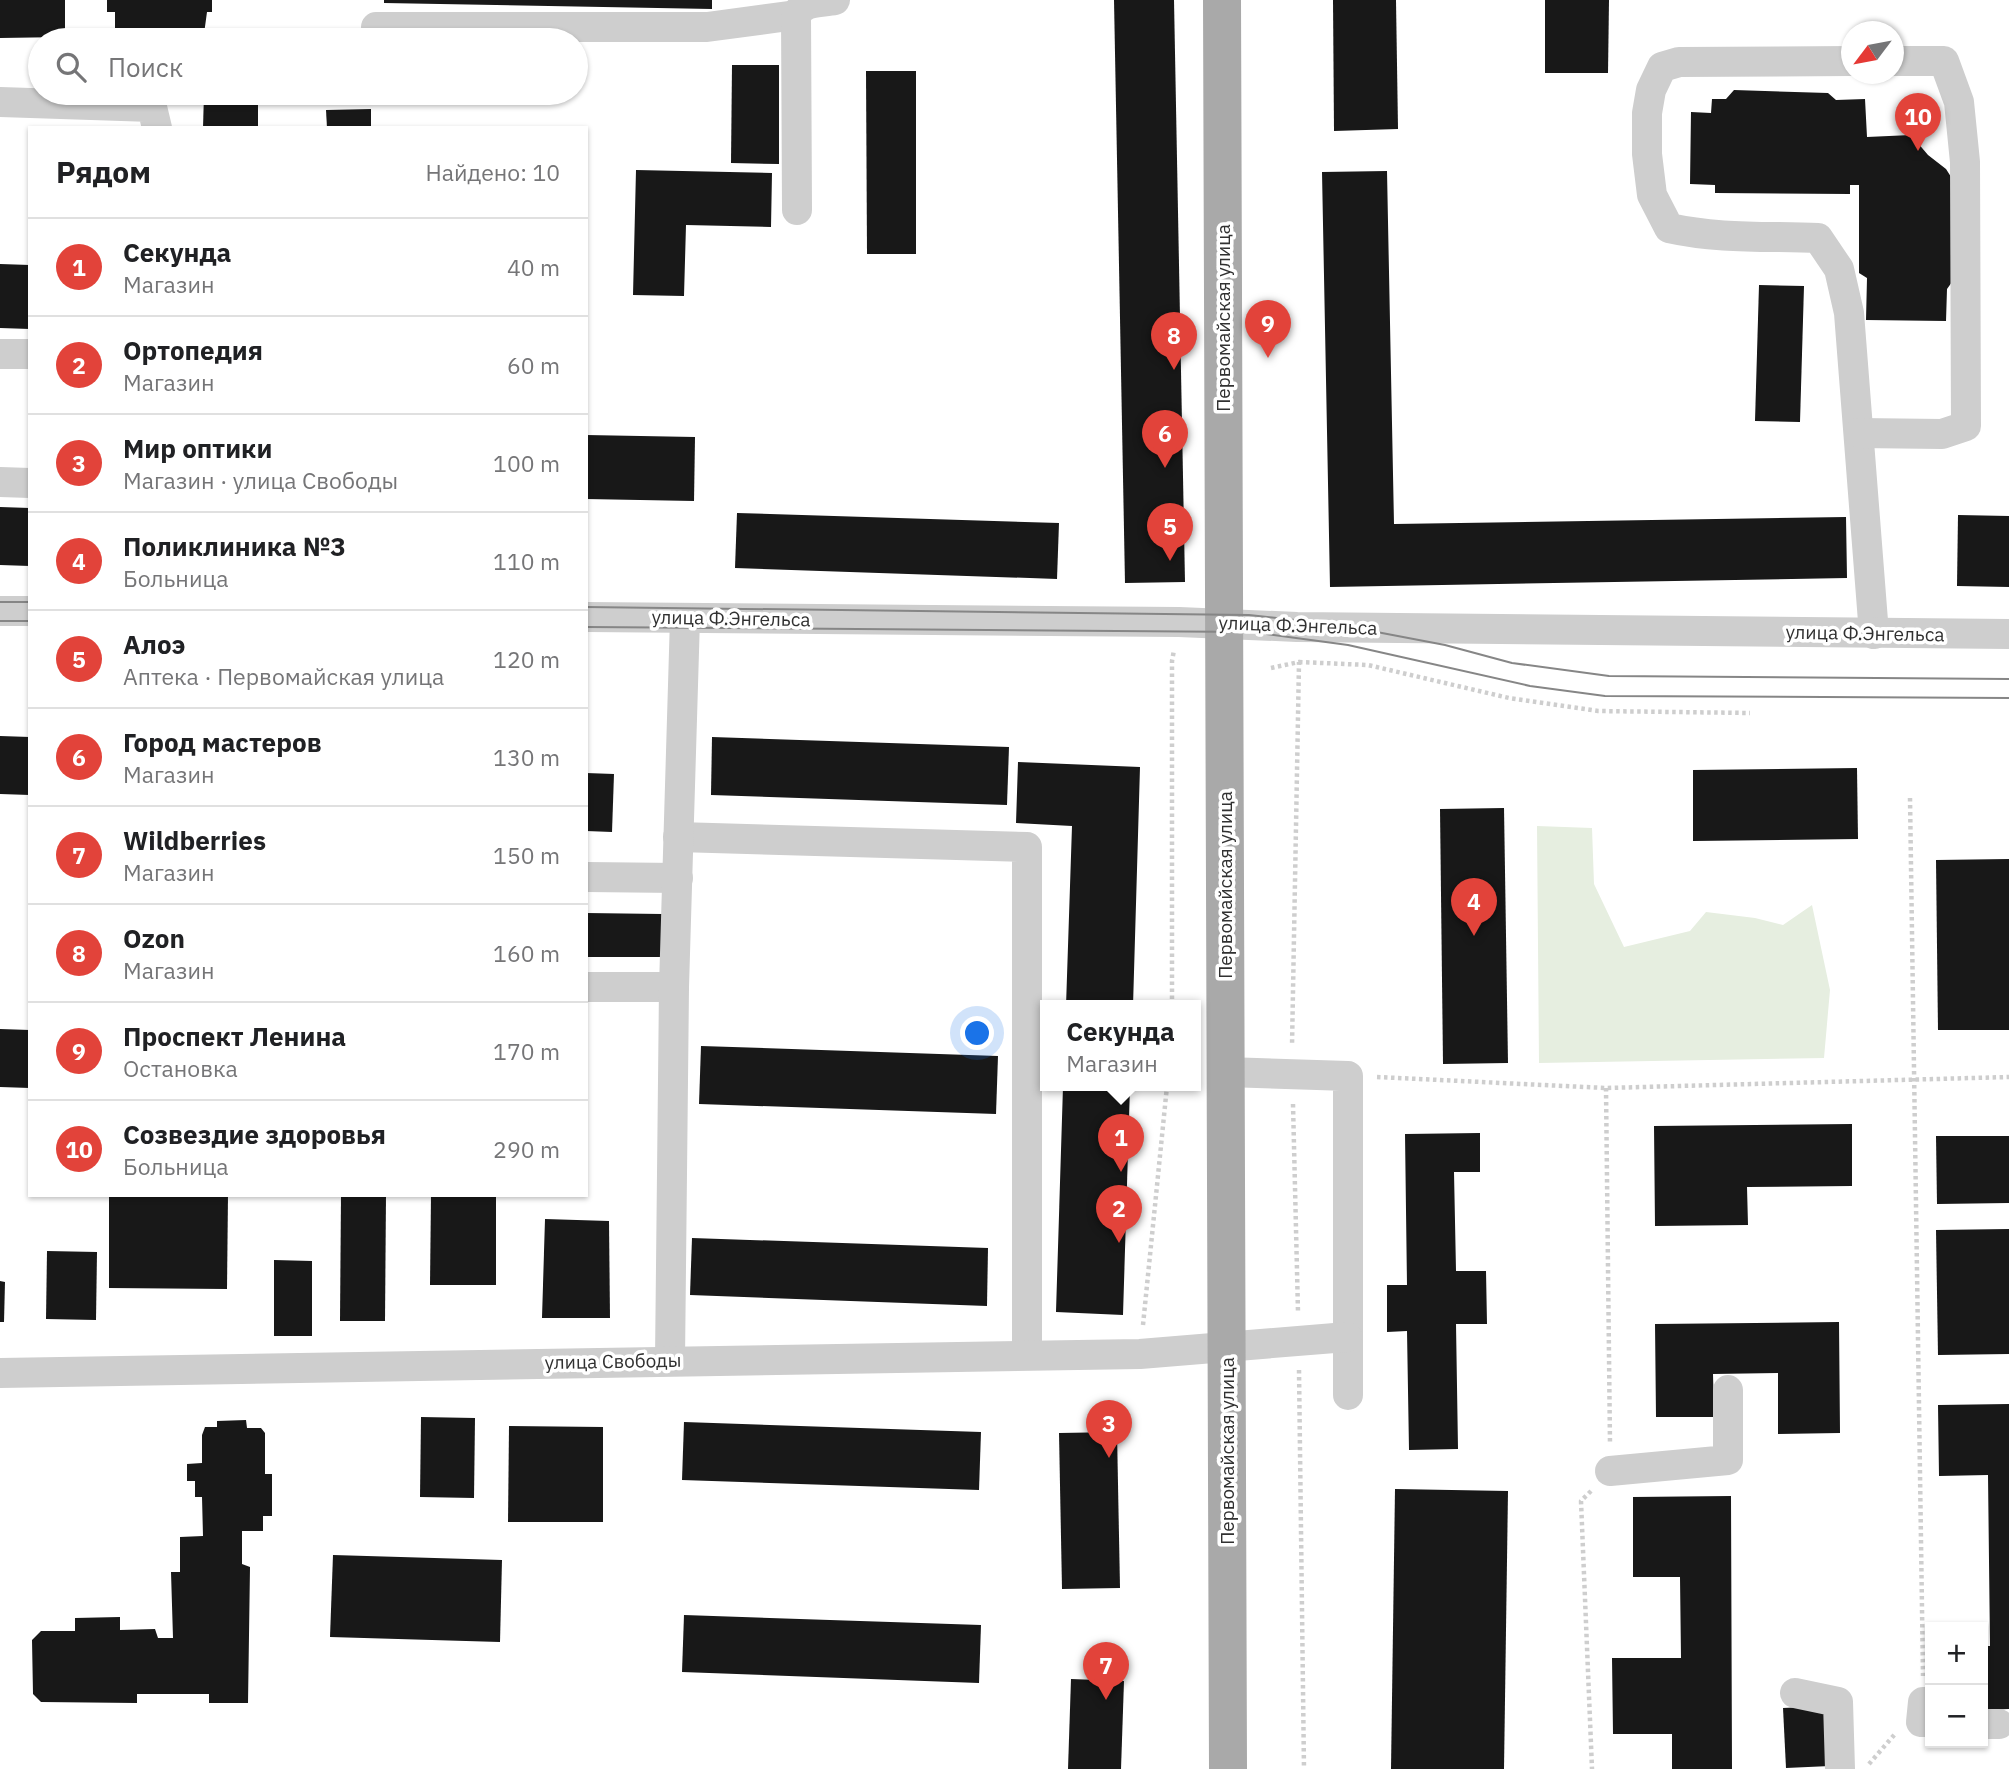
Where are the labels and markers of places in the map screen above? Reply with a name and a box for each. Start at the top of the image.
pin: 10 [1895,93,1941,151]
pin: 9 [1245,300,1291,358]
pin: 8 [1151,312,1197,370]
pin: 6 [1142,410,1188,468]
pin: 5 [1147,503,1193,561]
pin: 4 [1451,878,1497,936]
pin: 1 [1098,1114,1144,1172]
pin: 2 [1096,1185,1142,1243]
pin: 3 [1086,1400,1132,1458]
pin: 7 [1083,1642,1129,1700]

